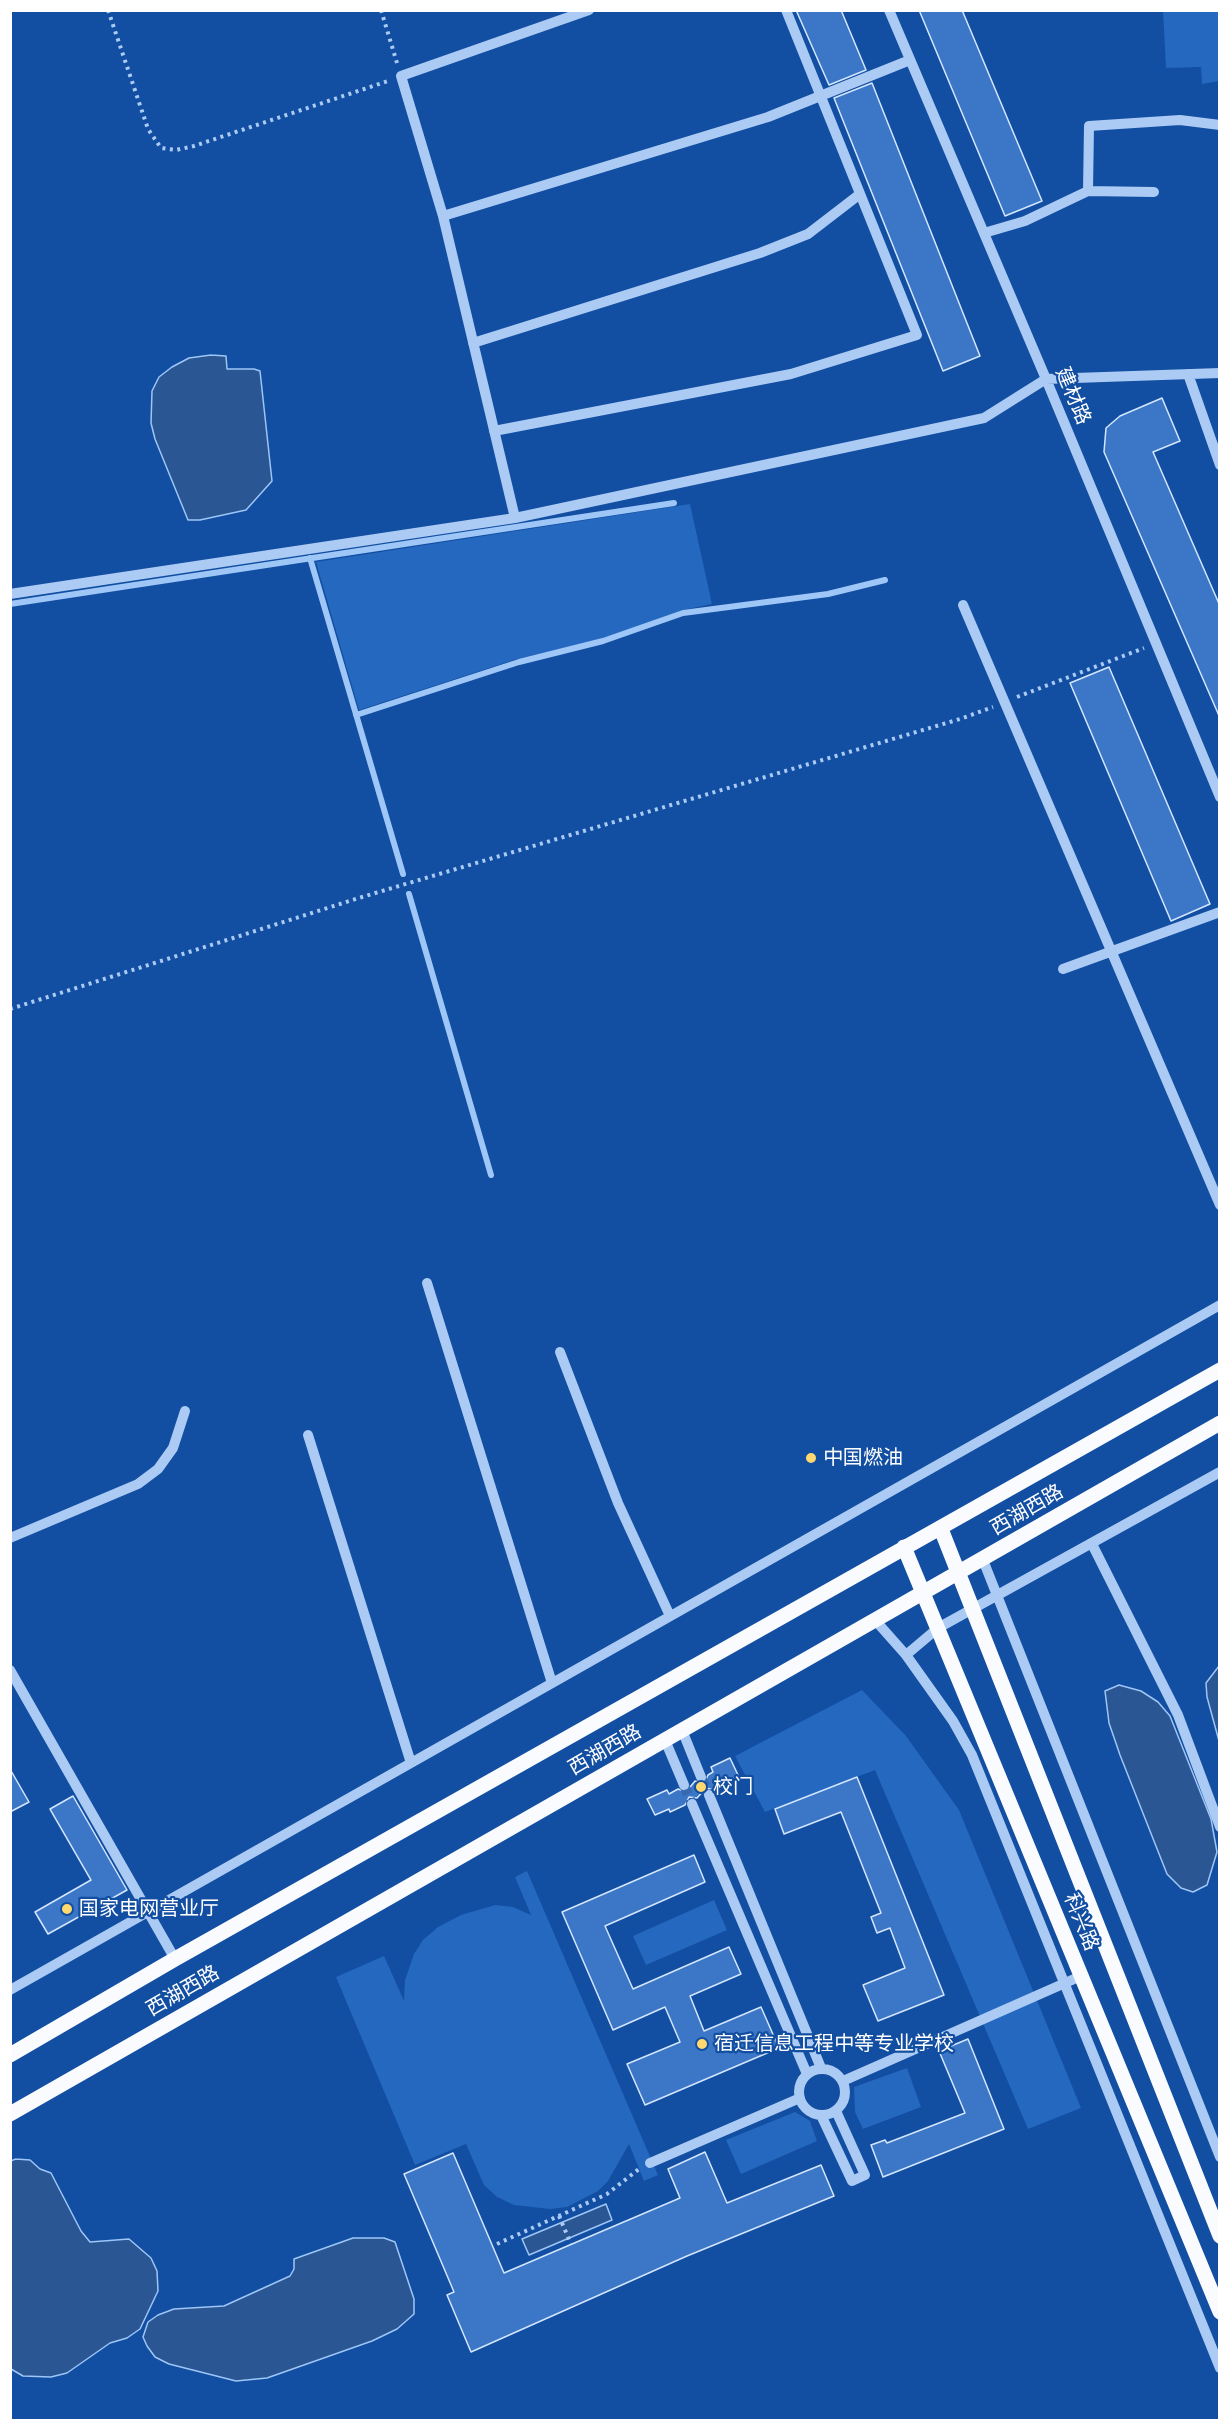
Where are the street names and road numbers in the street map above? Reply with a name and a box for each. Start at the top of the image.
street label: 建材路 [1050,364,1096,428]
street label: 西湖西路 [986,1480,1068,1540]
street label: 西湖西路 [564,1720,646,1780]
street label: 科兴路 [1059,1890,1103,1954]
street label: 西湖西路 [142,1961,224,2021]

